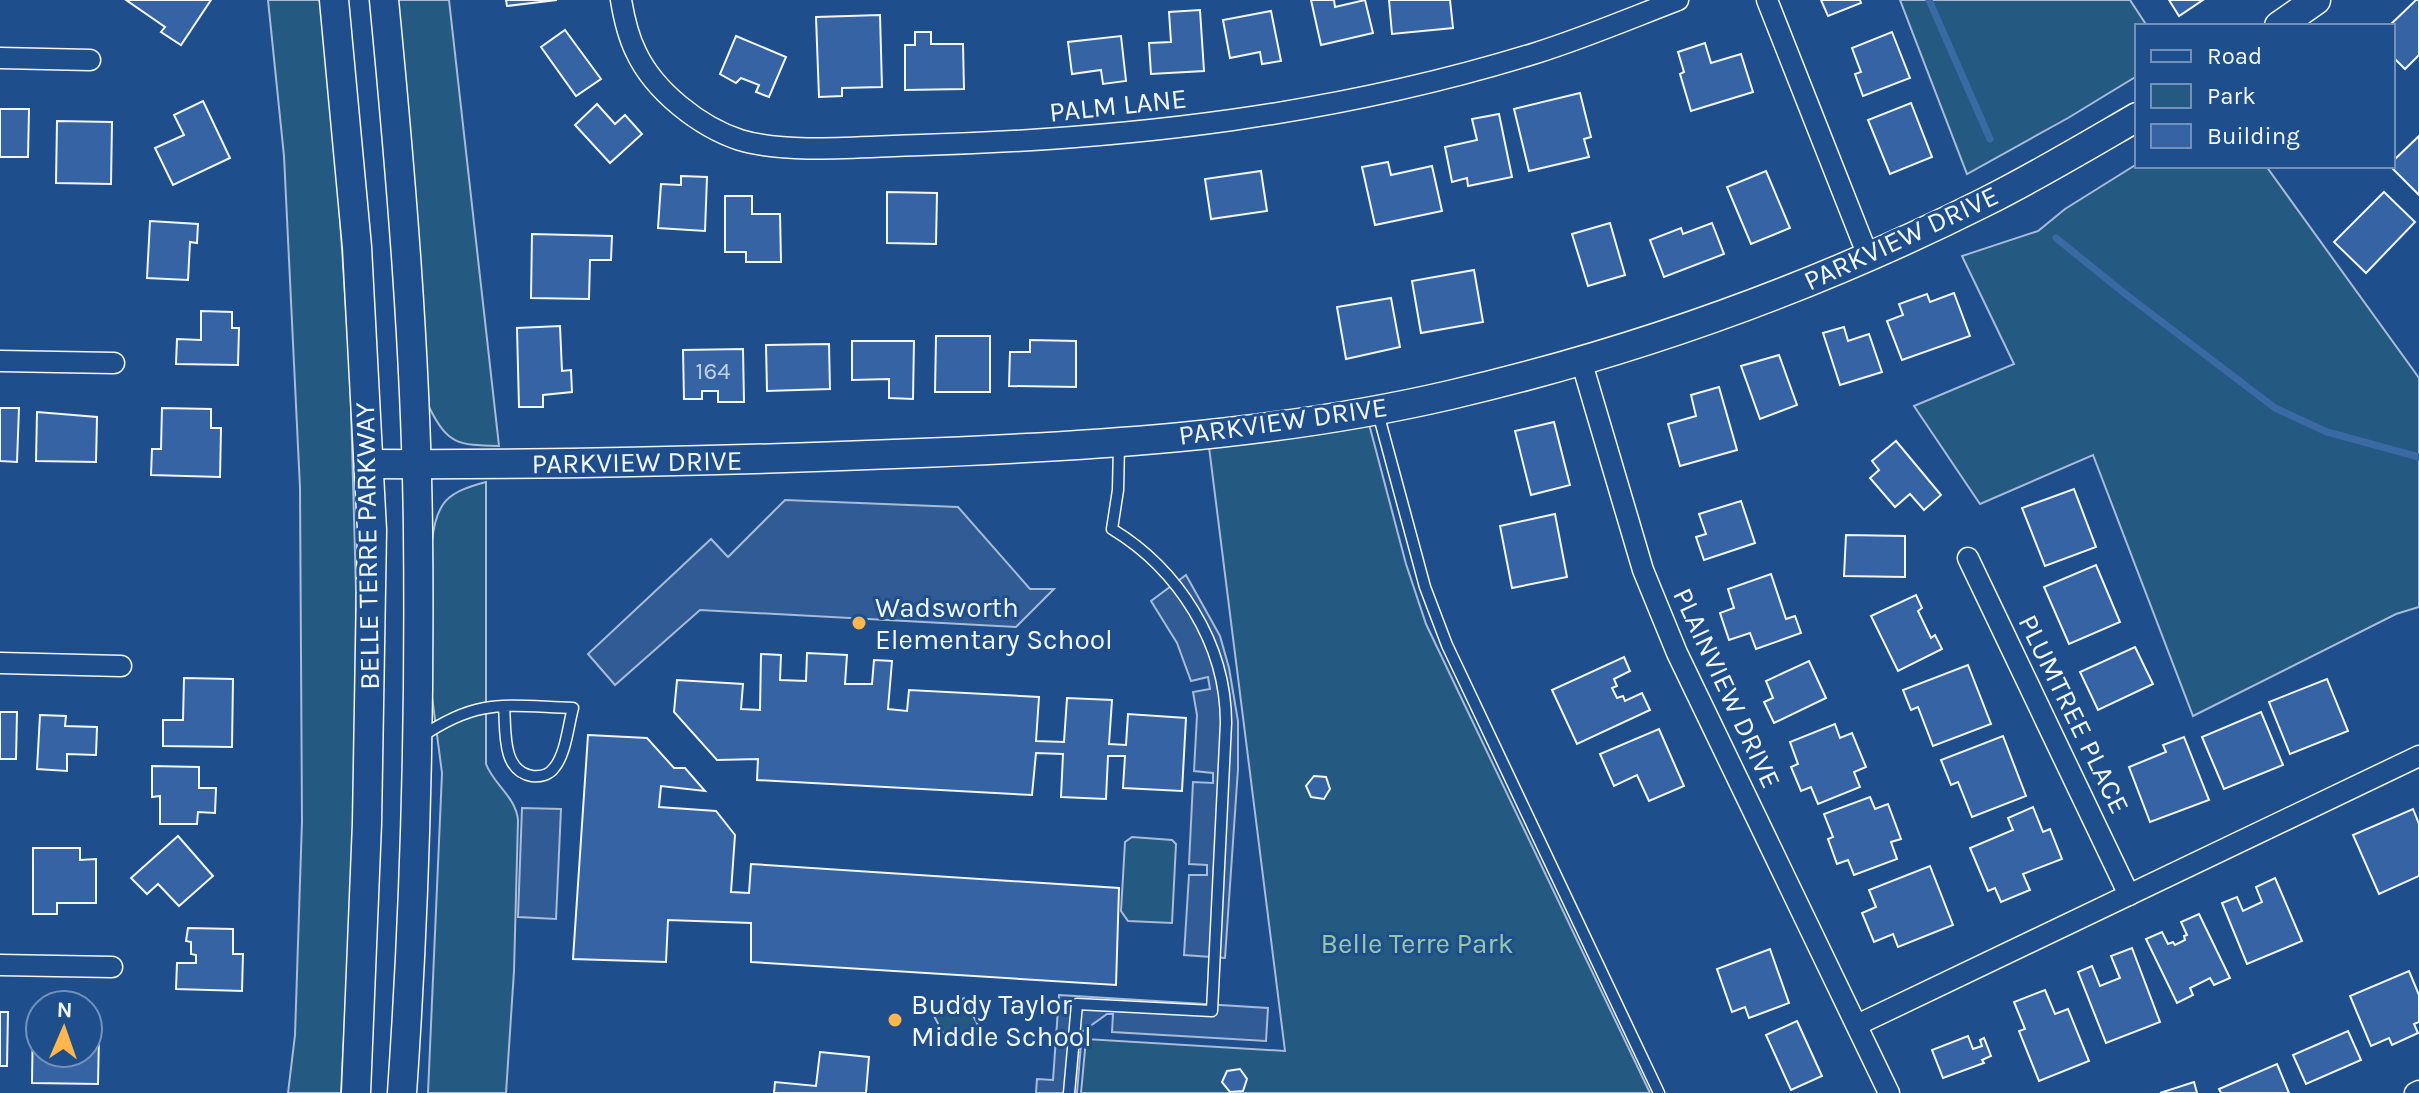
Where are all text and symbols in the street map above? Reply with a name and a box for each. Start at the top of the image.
legend [2135,24,2395,168]
text: Road [2207,42,2262,70]
street label: PALM LANE [1048,81,1188,129]
text: Park [2207,82,2256,110]
text: Building [2207,122,2300,150]
street label: PARKVIEW DRIVE [1799,179,2003,297]
house number: 164 [695,357,731,385]
street label: PARKVIEW DRIVE [1176,390,1390,452]
street label: BELLE TERRE PARKWAY [348,401,386,690]
street label: PARKVIEW DRIVE [531,444,743,480]
street label: PLAINVIEW DRIVE [1666,582,1788,794]
place label: Wadsworth Elementary School [875,591,1113,656]
street label: PLUMTREE PLACE [2012,609,2136,819]
marker: Wadsworth Elementary School [850,614,868,632]
park label: Belle Terre Park [1321,927,1513,960]
place label: Buddy Taylor Middle School [911,988,1092,1053]
north arrow [24,989,104,1069]
text: N [56,997,73,1023]
marker: Buddy Taylor Middle School [886,1011,904,1029]

